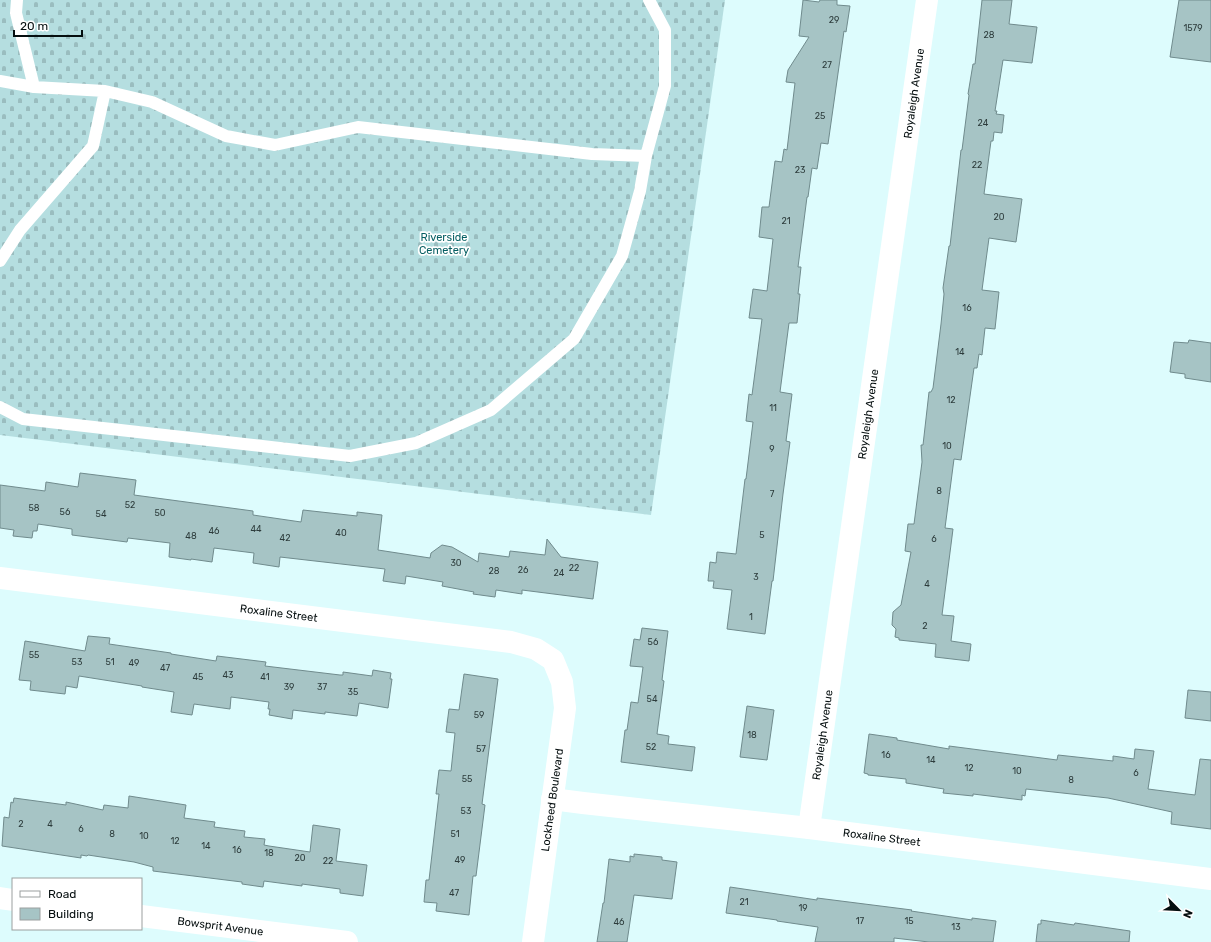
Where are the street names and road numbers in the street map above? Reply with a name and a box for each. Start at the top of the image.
street label: Royaleigh Avenue [901,48,927,139]
street label: Royaleigh Avenue [856,368,881,460]
street label: Roxaline Street [239,602,319,625]
street label: Royaleigh Avenue [810,689,836,781]
street label: Lockheed Boulevard [539,748,566,852]
street label: Roxaline Street [842,826,922,849]
street label: Bowsprit Avenue [177,915,264,938]

